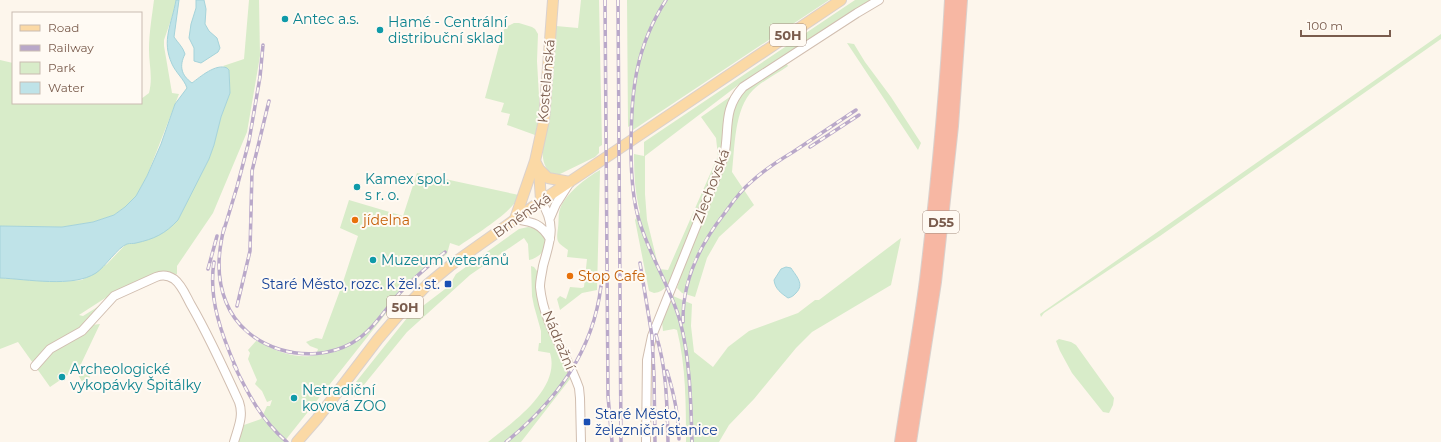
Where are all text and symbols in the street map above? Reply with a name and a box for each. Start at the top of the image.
place label: Antec a.s. [293,10,359,28]
legend [12,12,142,104]
scale bar [1301,12,1390,38]
place label: Hamé - Centrální distribuční sklad [388,13,508,47]
marker: Antec a.s. [280,14,290,24]
text: 100 m [1307,18,1343,33]
text: Road [48,20,79,35]
road number: 50H [770,24,806,46]
marker: Hamé - Centrální distribuční sklad [375,25,385,35]
street label: Kostelanská [533,38,559,124]
text: Railway [48,40,94,55]
text: Park [48,60,76,75]
text: Water [48,80,85,95]
street label: Zlechovská [689,146,733,226]
place label: Kamex spol. s r. o. [365,170,449,204]
marker: Kamex spol. s r. o. [352,182,362,192]
street label: Brněnská [489,188,555,242]
place label: jídelna [361,211,410,229]
road number: D55 [923,211,959,233]
marker: jídelna [350,215,360,225]
place label: Muzeum veteránů [381,251,509,269]
marker: Muzeum veteránů [368,255,378,265]
place label: Stop Cafe [578,267,645,285]
marker: Stop Cafe [565,271,575,281]
place label: Staré Město, rozc. k žel. st. [261,275,440,293]
marker: Staré Město, rozc. k žel. st. [443,279,453,289]
road number: 50H [387,296,423,318]
street label: Nádražní [538,308,580,374]
place label: Archeologické vykopávky Špitálky [70,360,202,394]
marker: Archeologické vykopávky Špitálky [57,372,67,382]
place label: Netradiční kovová ZOO [302,381,387,415]
marker: Netradiční kovová ZOO [289,393,299,403]
place label: Staré Město, železniční stanice [595,405,718,439]
marker: Staré Město, železniční stanice [582,417,592,427]

